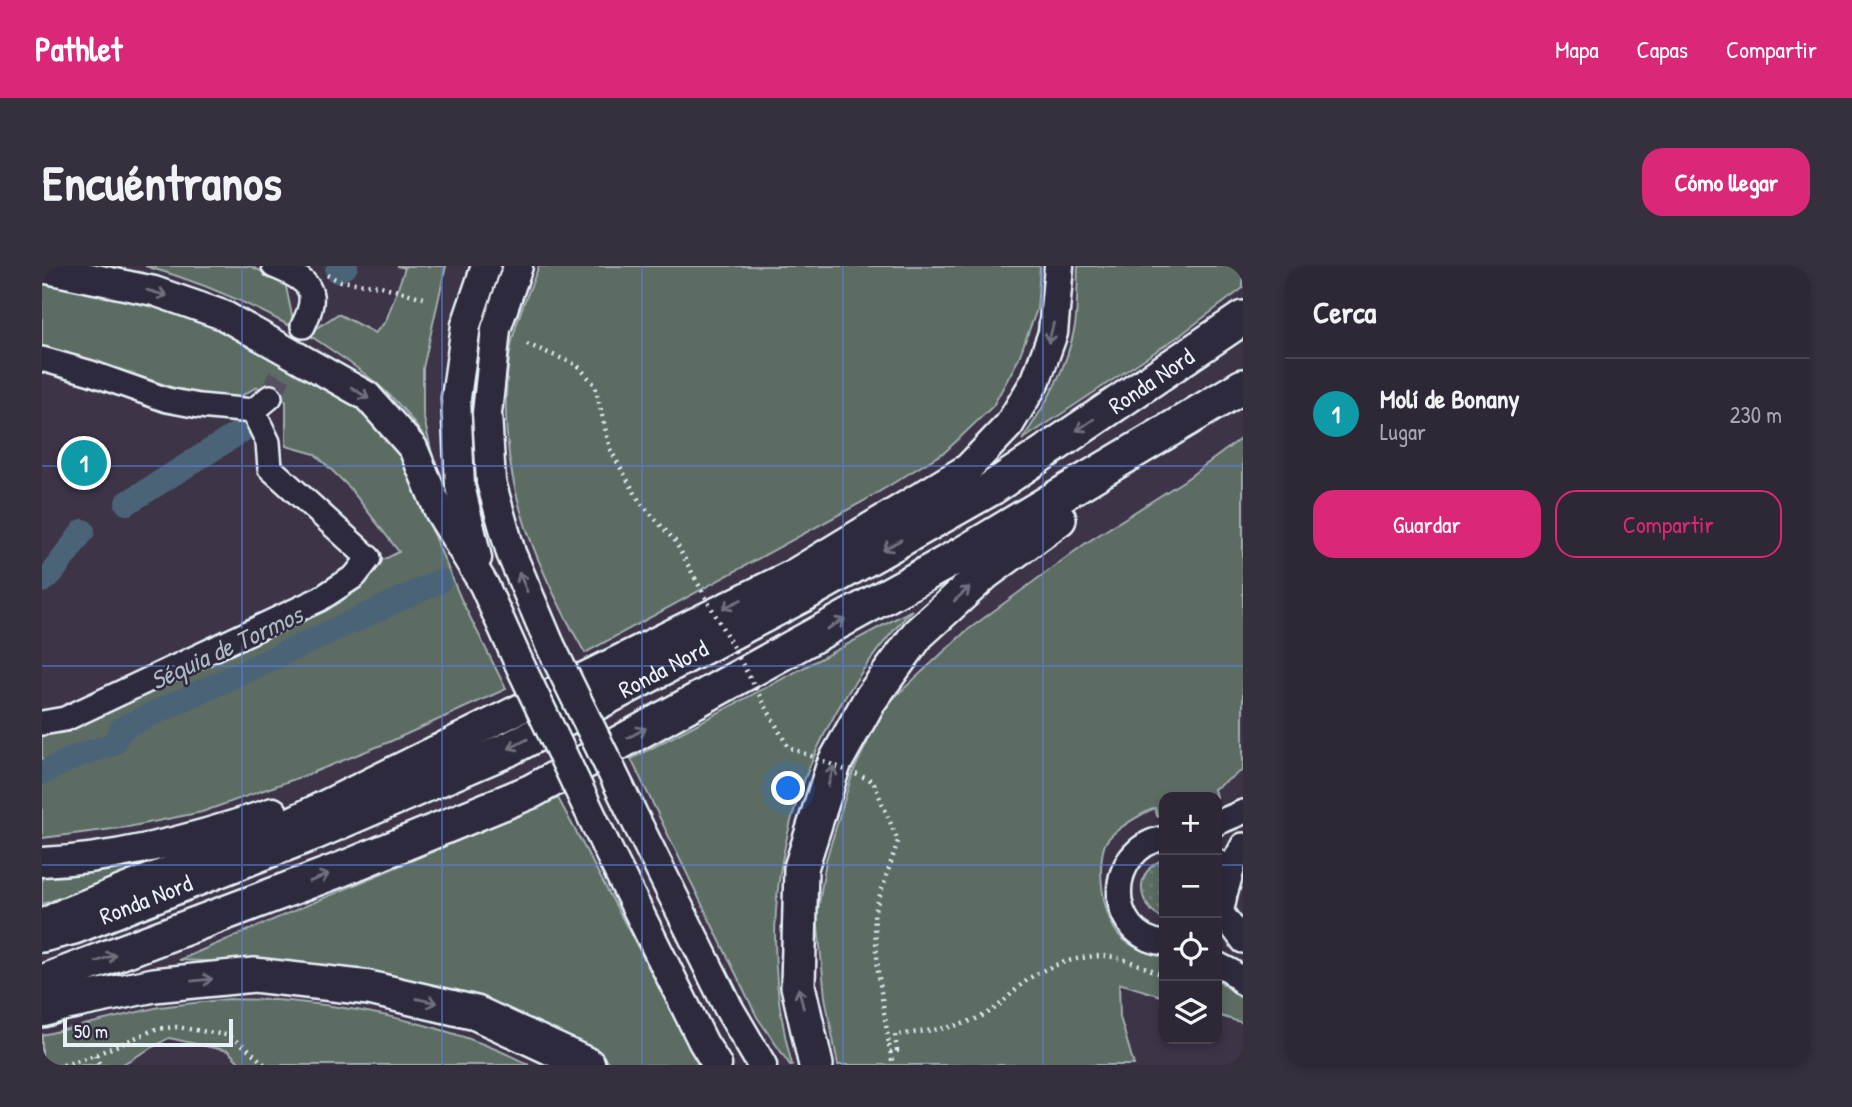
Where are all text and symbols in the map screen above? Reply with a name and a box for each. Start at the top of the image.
text: Pathlet [35,27,122,71]
text: Mapa [1555,33,1599,65]
text: Capas [1637,33,1688,65]
text: Compartir [1726,33,1817,65]
button: Cómo llegar [1642,148,1810,216]
text: Encuéntranos [42,149,282,215]
one-way arrow [145,287,167,300]
text: Cerca [1313,292,1376,332]
one-way arrow [1044,322,1057,344]
street label: Ronda Nord [1102,340,1200,421]
text: Molí de Bonany [1380,381,1520,416]
one-way arrow [350,385,369,400]
text: 1 [1332,399,1340,430]
text: 230 m [1730,399,1782,430]
text: Lugar [1380,416,1426,447]
one-way arrow [1076,418,1095,432]
pin: 1 [61,437,107,489]
button: Guardar [1313,490,1541,558]
button: Compartir [1555,490,1782,558]
one-way arrow [882,539,903,552]
one-way arrow [516,572,529,593]
one-way arrow [953,585,970,602]
water label: Séquia de Tormos [144,596,310,698]
one-way arrow [722,598,743,612]
one-way arrow [826,617,846,631]
street label: Ronda Nord [613,632,713,705]
one-way arrow [626,726,647,739]
one-way arrow [508,738,529,751]
one-way arrow [825,765,838,787]
your location [771,771,805,805]
map controls [1159,792,1222,1044]
button: + [1159,792,1222,855]
button: − [1159,855,1222,918]
street label: Ronda Nord [95,866,197,931]
one-way arrow [307,871,329,883]
button: locate [1159,918,1222,981]
one-way arrow [94,951,116,963]
one-way arrow [190,974,212,987]
button: layers [1159,981,1222,1044]
one-way arrow [794,988,807,1010]
one-way arrow [415,995,438,1008]
scale bar [63,1016,233,1048]
text: 50 m [74,1018,108,1044]

